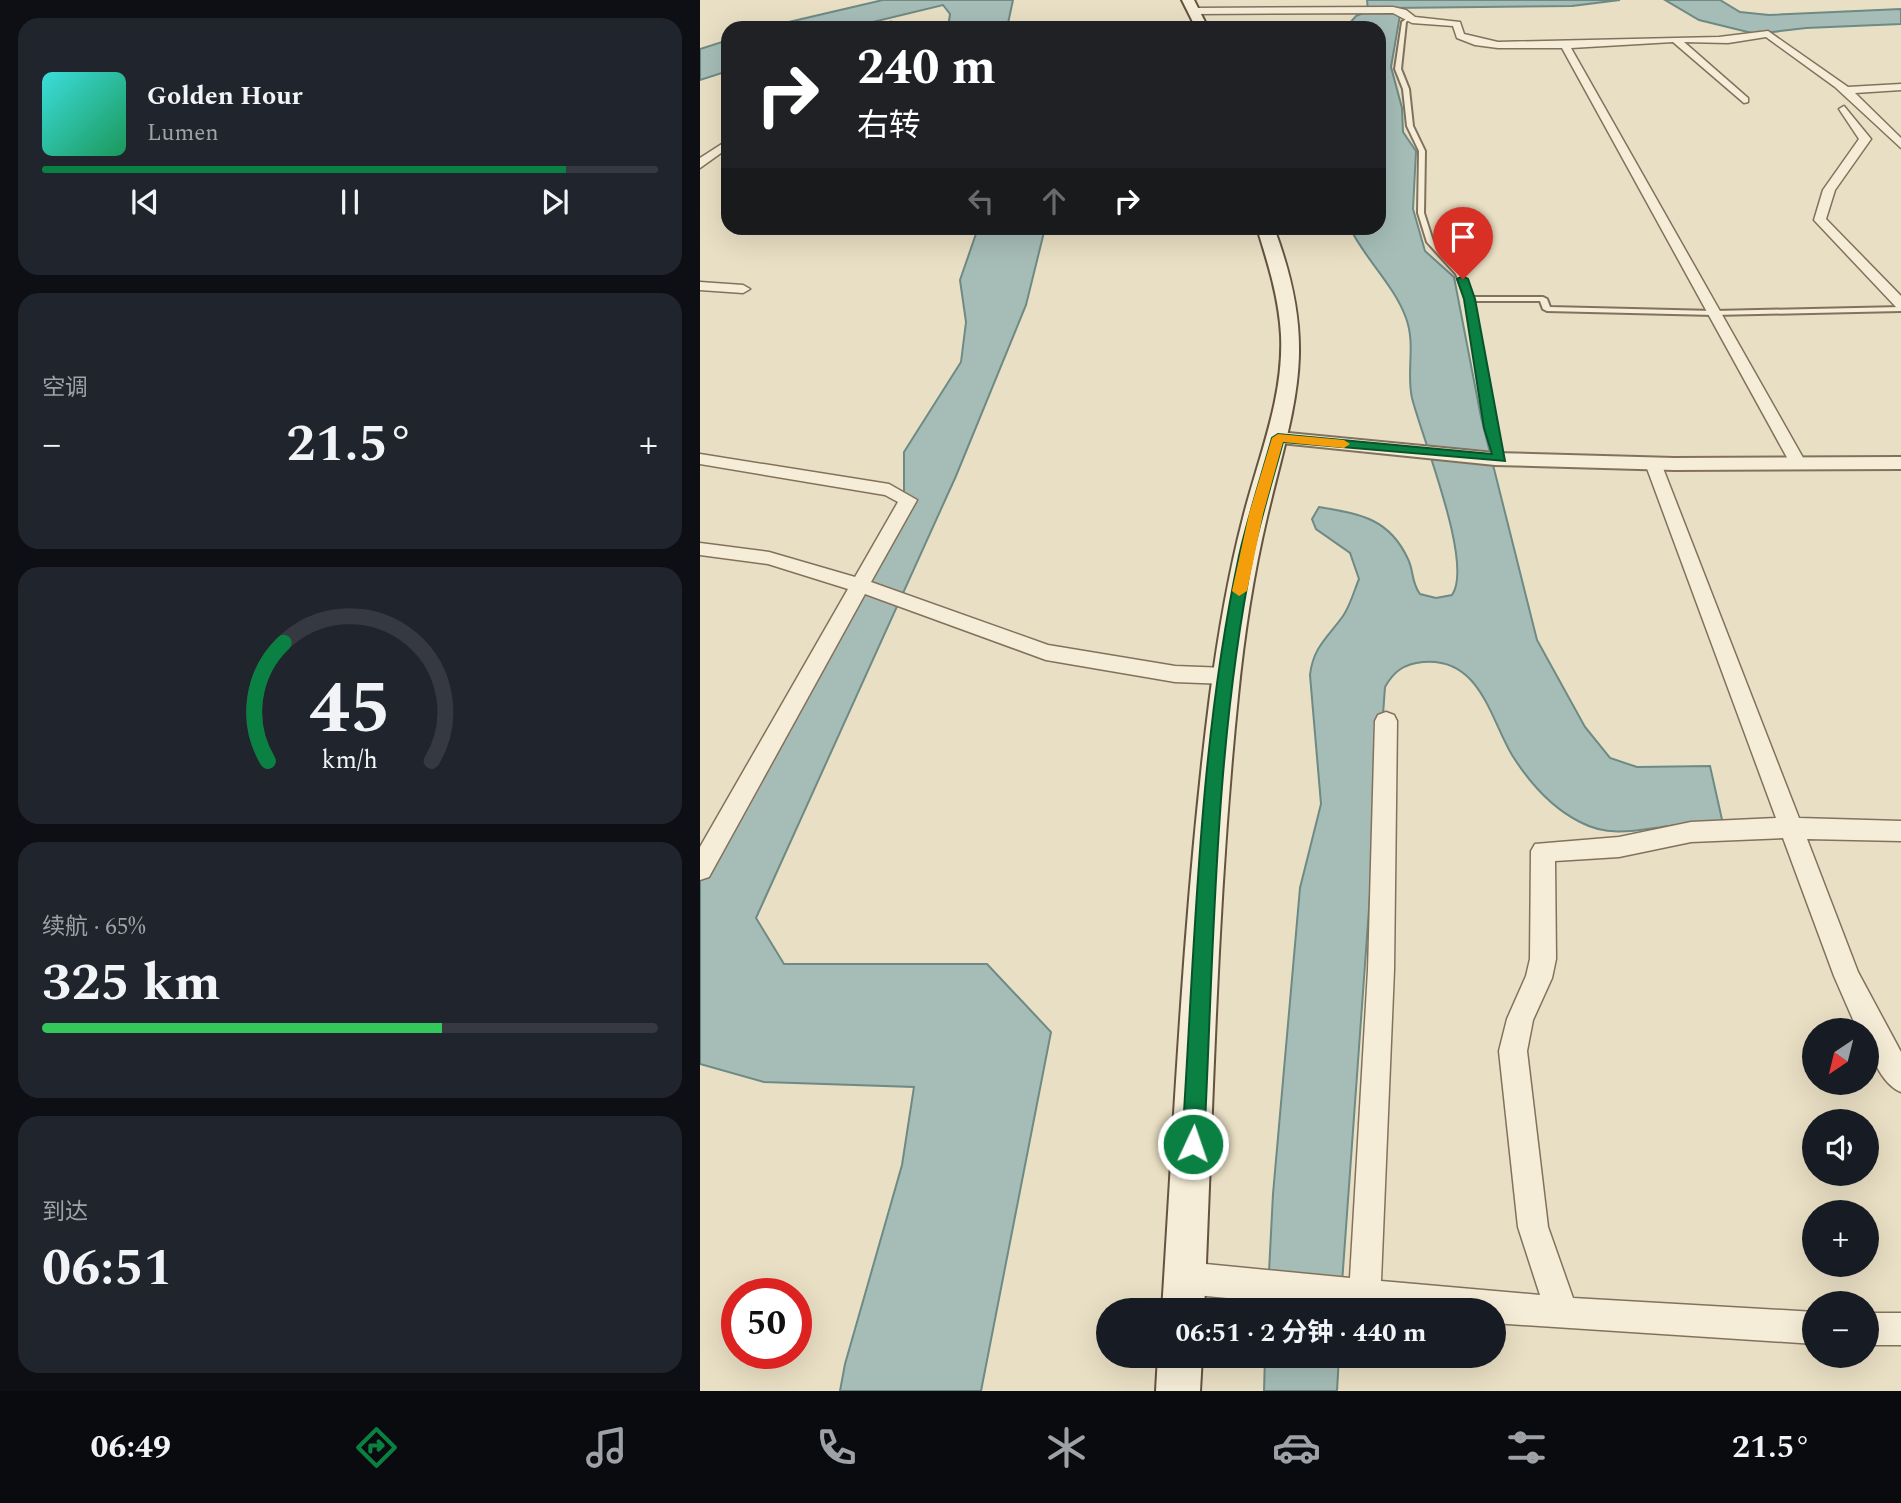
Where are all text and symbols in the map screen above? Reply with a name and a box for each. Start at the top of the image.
text: 240 m [857,31,996,106]
icon: right [742,49,833,140]
text: Golden Hour [147,76,303,116]
text: 右转 [857,102,921,151]
text: Lumen [147,116,219,151]
icon: left [962,182,1000,220]
icon: ahead [1035,182,1073,220]
icon: right [1108,182,1146,220]
icon: previous [126,183,164,221]
icon: pause [331,183,369,221]
icon: next [536,183,574,221]
pin [1433,207,1493,279]
icon: arrive [1444,218,1482,256]
text: 空调 [42,371,88,406]
text: 21.5° [286,405,414,484]
text: − [42,416,61,474]
text: + [639,416,658,474]
text: 45 [309,655,391,766]
text: km/h [322,742,378,780]
text: 续航 · 65% [42,910,146,945]
text: 325 km [42,944,221,1023]
north arrow [1802,1018,1880,1096]
map controls [1802,1018,1879,1368]
position arrow [1156,1107,1230,1181]
button: sound [1802,1109,1879,1186]
text: 到达 [42,1195,88,1230]
button: + [1802,1200,1879,1277]
text: 06:51 [42,1229,173,1308]
speed limit sign: 50 [721,1278,812,1369]
button: − [1802,1291,1879,1368]
text: 06:51 · 2 分钟 · 440 m [1175,1313,1427,1353]
text: 06:49 [91,1423,171,1472]
icon: directions [352,1423,401,1472]
icon: music [582,1423,631,1472]
icon: phone [812,1423,861,1472]
icon: climate [1042,1423,1091,1472]
icon: car [1272,1423,1321,1472]
icon: filters [1502,1423,1551,1472]
text: 21.5° [1732,1423,1810,1472]

